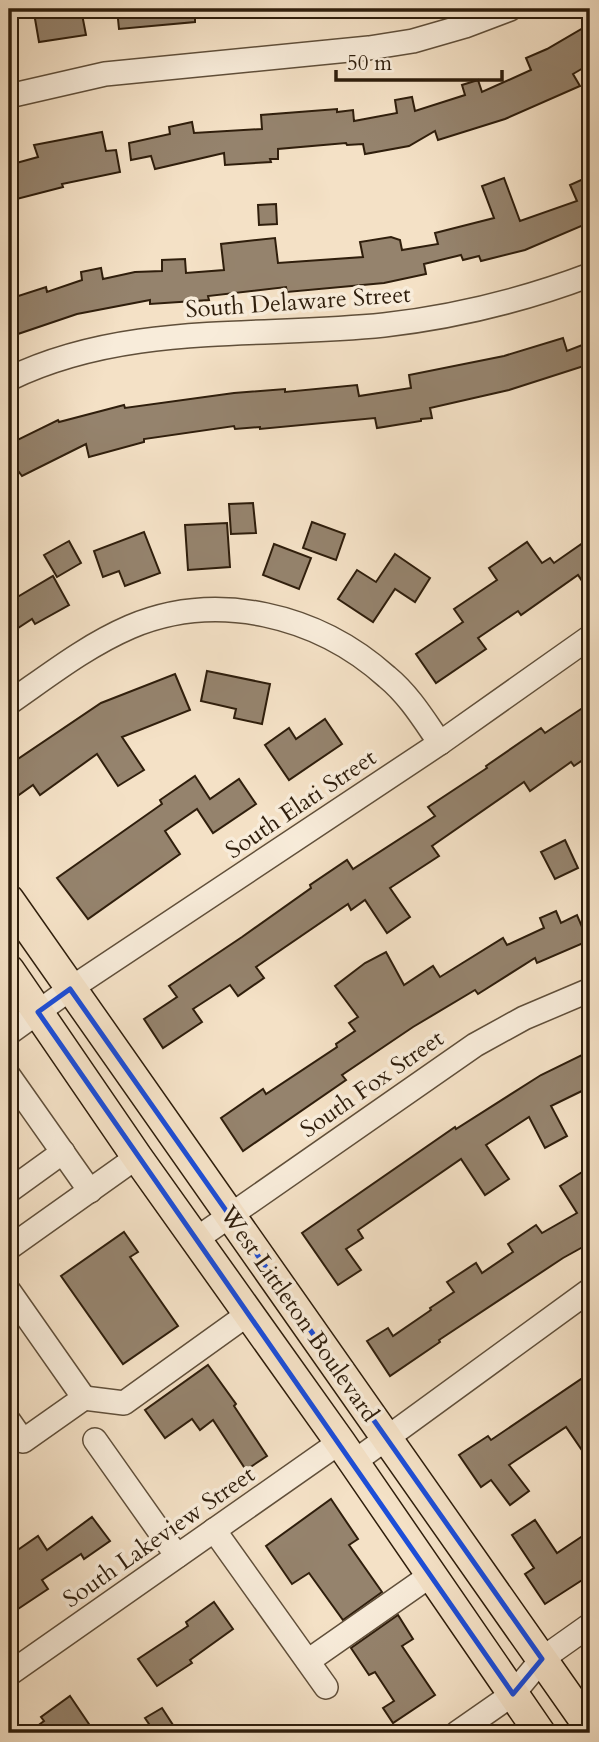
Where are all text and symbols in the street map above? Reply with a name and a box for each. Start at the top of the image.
scale bar [336,38,503,82]
text: 50 m [347,49,392,78]
street label: South Delaware Street [184,278,412,326]
street label: South Elati Street [219,741,383,867]
street label: South Fox Street [294,1022,451,1146]
street label: West Littleton Boulevard [211,1198,386,1429]
street label: South Lakeview Street [56,1458,262,1616]

